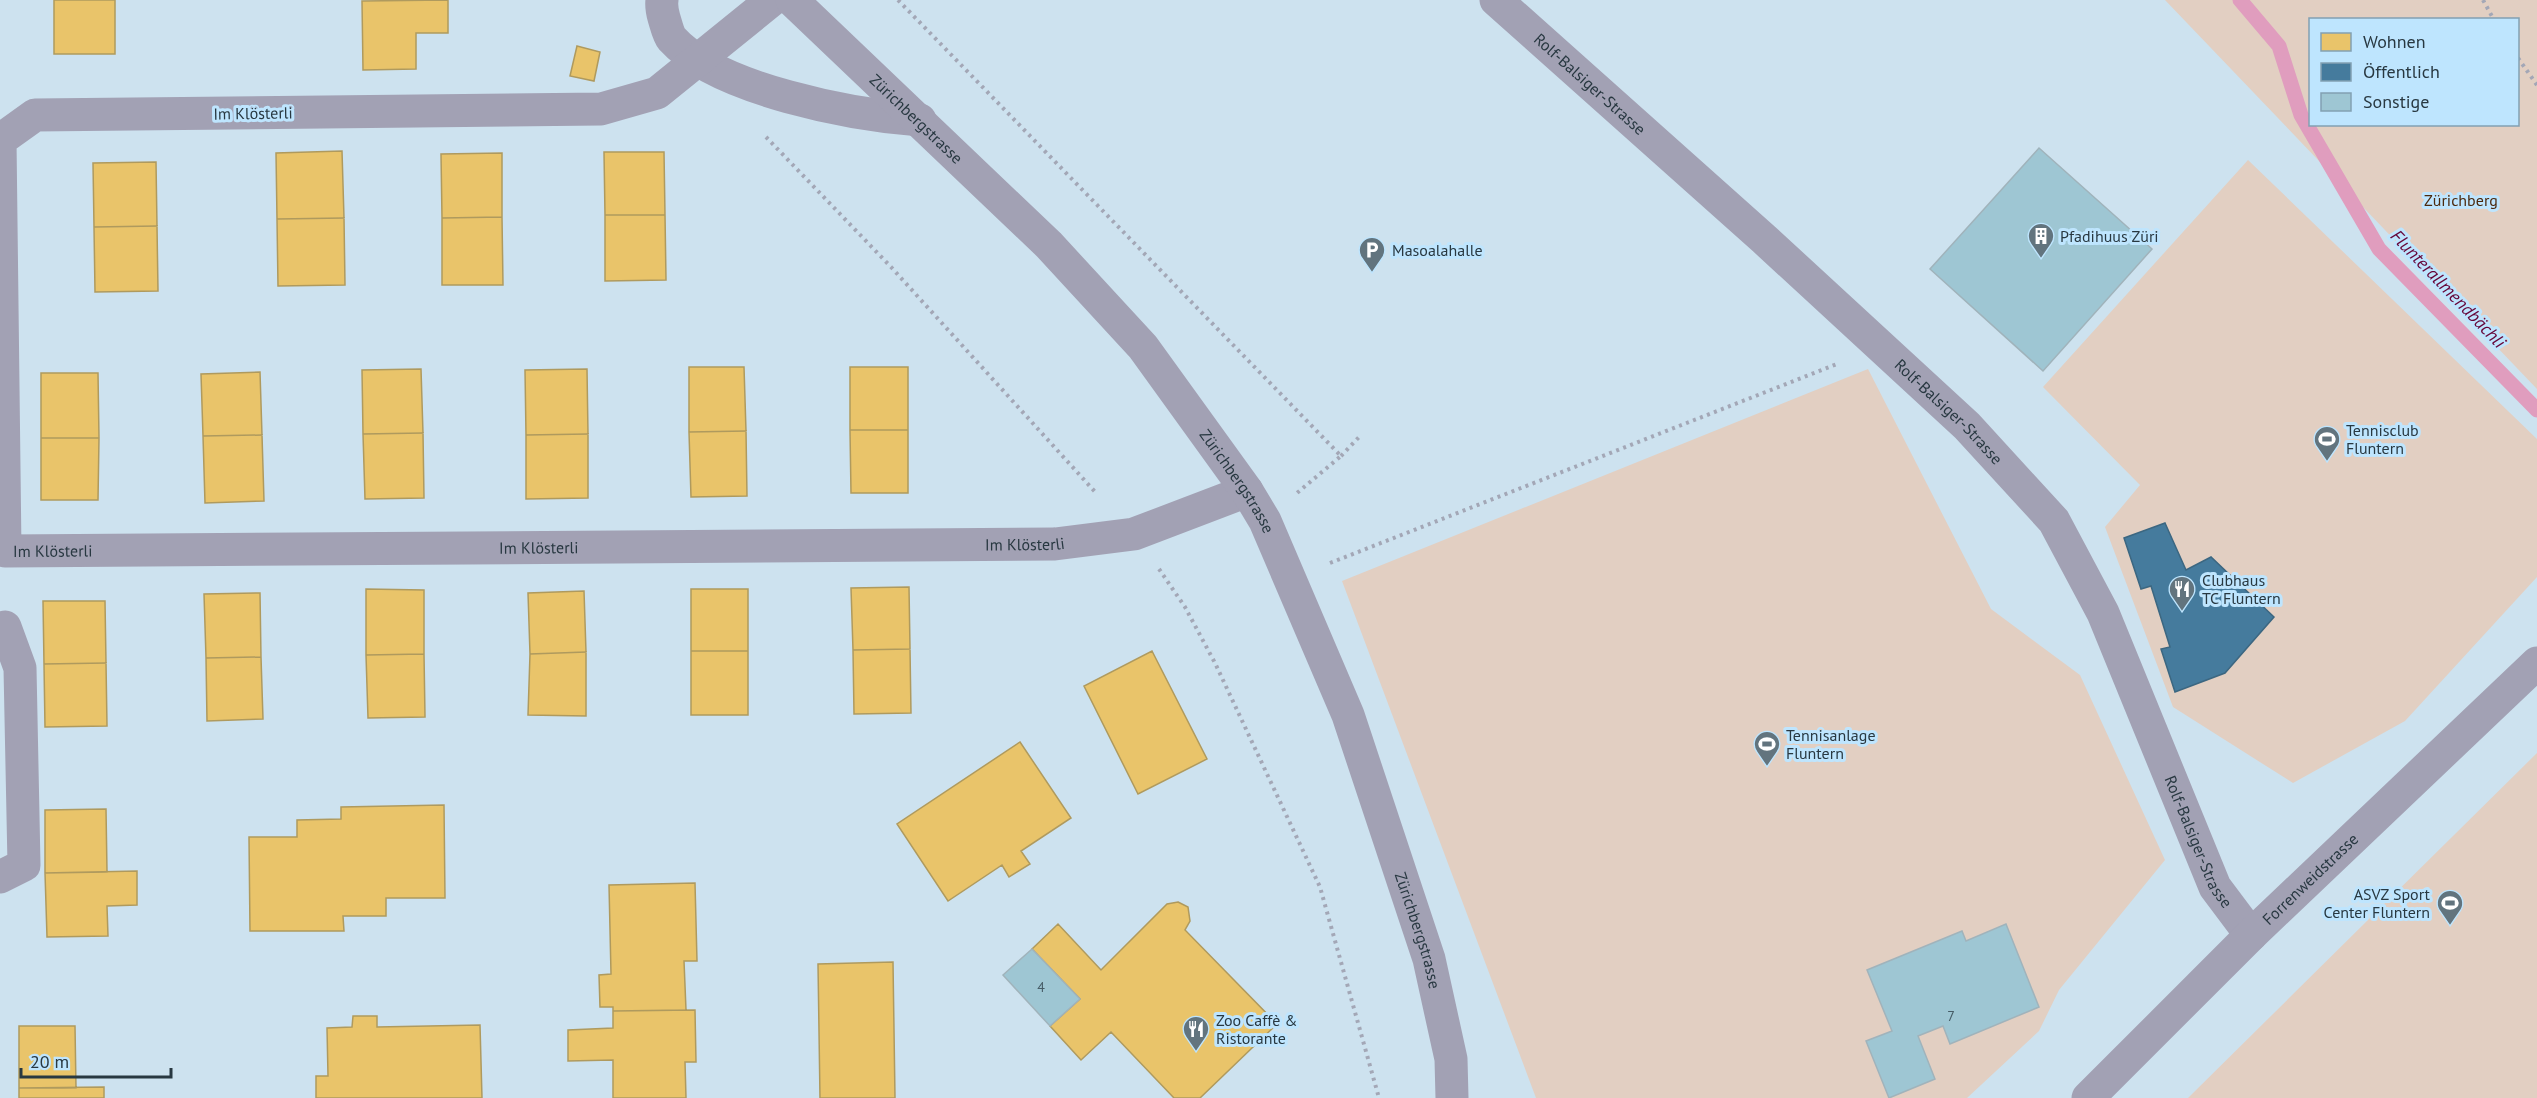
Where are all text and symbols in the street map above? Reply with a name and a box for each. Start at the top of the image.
legend [2309,18,2519,126]
street label: Rolf-Balsiger-Strasse [1530,29,1650,139]
text: Wohnen [2363,30,2425,53]
text: Öffentlich [2363,60,2440,83]
street label: Zürichbergstrasse [866,70,967,168]
text: Sonstige [2363,90,2429,113]
street label: Im Klösterli [213,102,293,124]
park label: Zürichberg [2424,190,2498,210]
building icon: Pfadihuus Züri [2026,221,2056,259]
water label: Flunterallmendbächli [2386,225,2512,354]
place label: Pfadihuus Züri [2060,226,2159,246]
parking icon: Masoalahalle [1357,235,1387,273]
place label: Masoalahalle [1392,240,1483,260]
street label: Rolf-Balsiger-Strasse [1891,355,2007,468]
place label: Tennisclub Fluntern [2346,420,2419,458]
sports icon: Tennisclub Fluntern [2312,424,2342,462]
street label: Zürichbergstrasse [1196,425,1279,536]
street label: Im Klösterli [985,533,1066,554]
street label: Im Klösterli [499,537,579,558]
street label: Im Klösterli [13,540,93,561]
place label: Clubhaus TC Fluntern [2202,570,2281,608]
restaurant icon: Clubhaus TC Fluntern [2167,574,2197,612]
place label: Tennisanlage Fluntern [1786,725,1876,763]
sports icon: Tennisanlage Fluntern [1752,729,1782,767]
street label: Rolf-Balsiger-Strasse [2160,773,2237,912]
street label: Forrenweidstrasse [2258,829,2362,929]
street label: Zürichbergstrasse [1391,869,1445,991]
place label: ASVZ Sport Center Fluntern [2324,884,2431,922]
sports icon: ASVZ Sport Center Fluntern [2435,888,2465,926]
house number: 4 [1037,978,1045,996]
house number: 7 [1947,1007,1955,1025]
place label: Zoo Caffè & Ristorante [1216,1010,1298,1048]
restaurant icon: Zoo Caffè & Ristorante [1181,1014,1211,1052]
scale bar [21,1041,171,1079]
text: 20 m [30,1050,69,1073]

